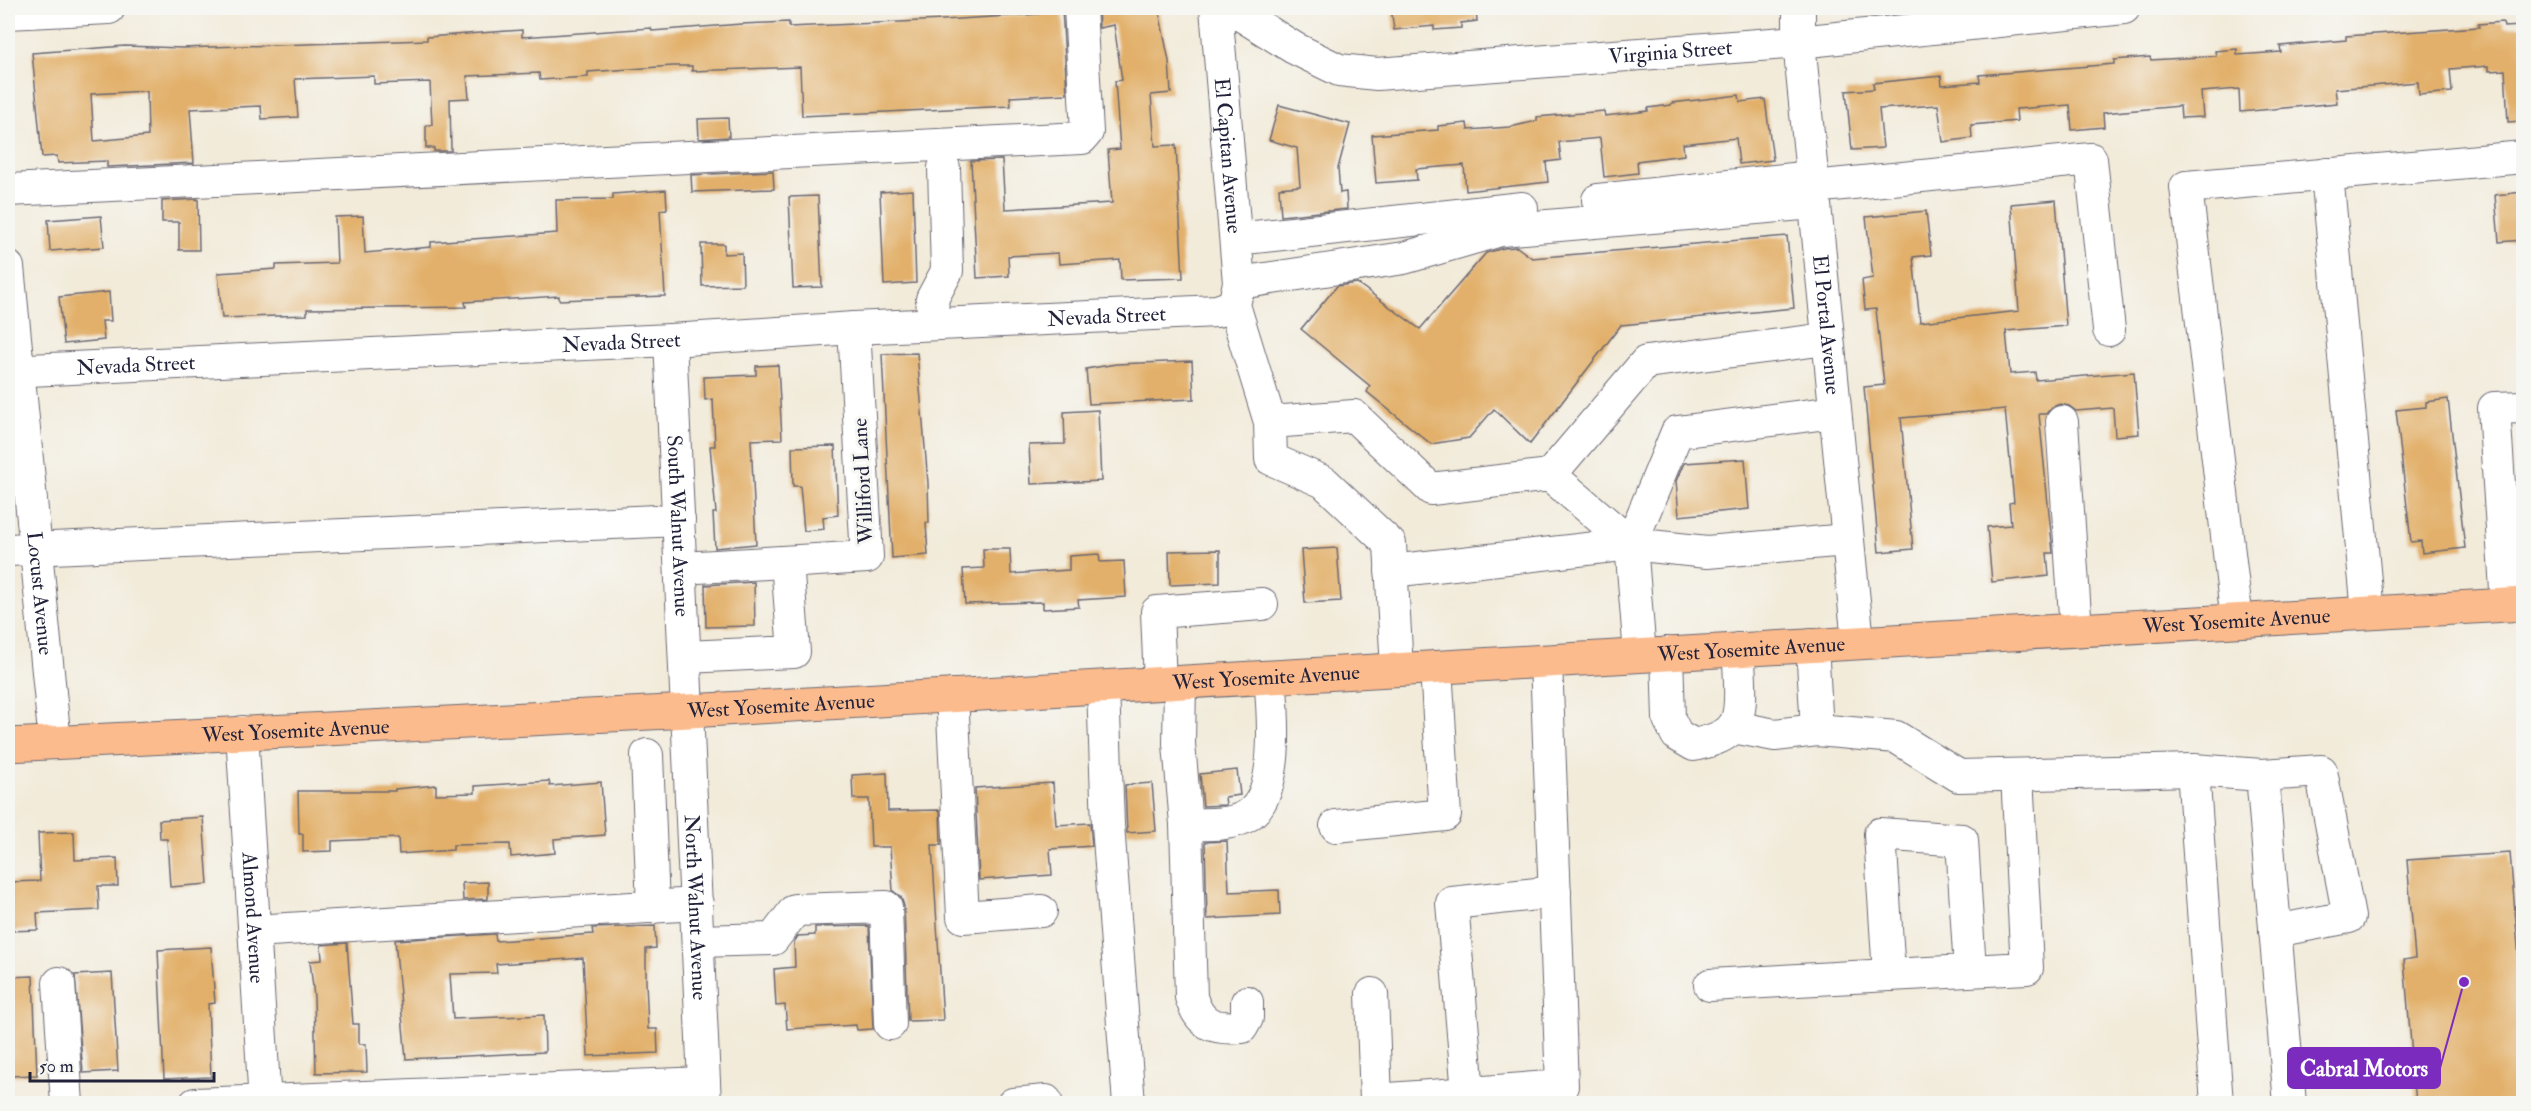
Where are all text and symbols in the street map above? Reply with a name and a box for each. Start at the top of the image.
street label: Virginia Street [1607,34,1734,70]
street label: El Capitan Avenue [1208,76,1248,235]
street label: El Portal Avenue [1806,253,1847,396]
street label: Nevada Street [1047,300,1167,332]
street label: Nevada Street [561,326,682,359]
street label: Nevada Street [76,349,196,381]
street label: Williford Lane [846,417,880,546]
street label: South Walnut Avenue [661,434,696,618]
street label: Locust Avenue [21,530,60,657]
street label: West Yosemite Avenue [2141,602,2331,640]
street label: West Yosemite Avenue [1656,630,1846,668]
street label: West Yosemite Avenue [1171,658,1361,696]
street label: West Yosemite Avenue [685,687,876,725]
street label: West Yosemite Avenue [200,712,390,749]
street label: North Walnut Avenue [678,814,714,1001]
street label: Almond Avenue [236,850,271,984]
scale bar [30,1045,214,1083]
callout: Cabral Motors [2288,1048,2440,1088]
text: 50 m [39,1055,74,1078]
text: Cabral Motors [2300,1055,2429,1083]

